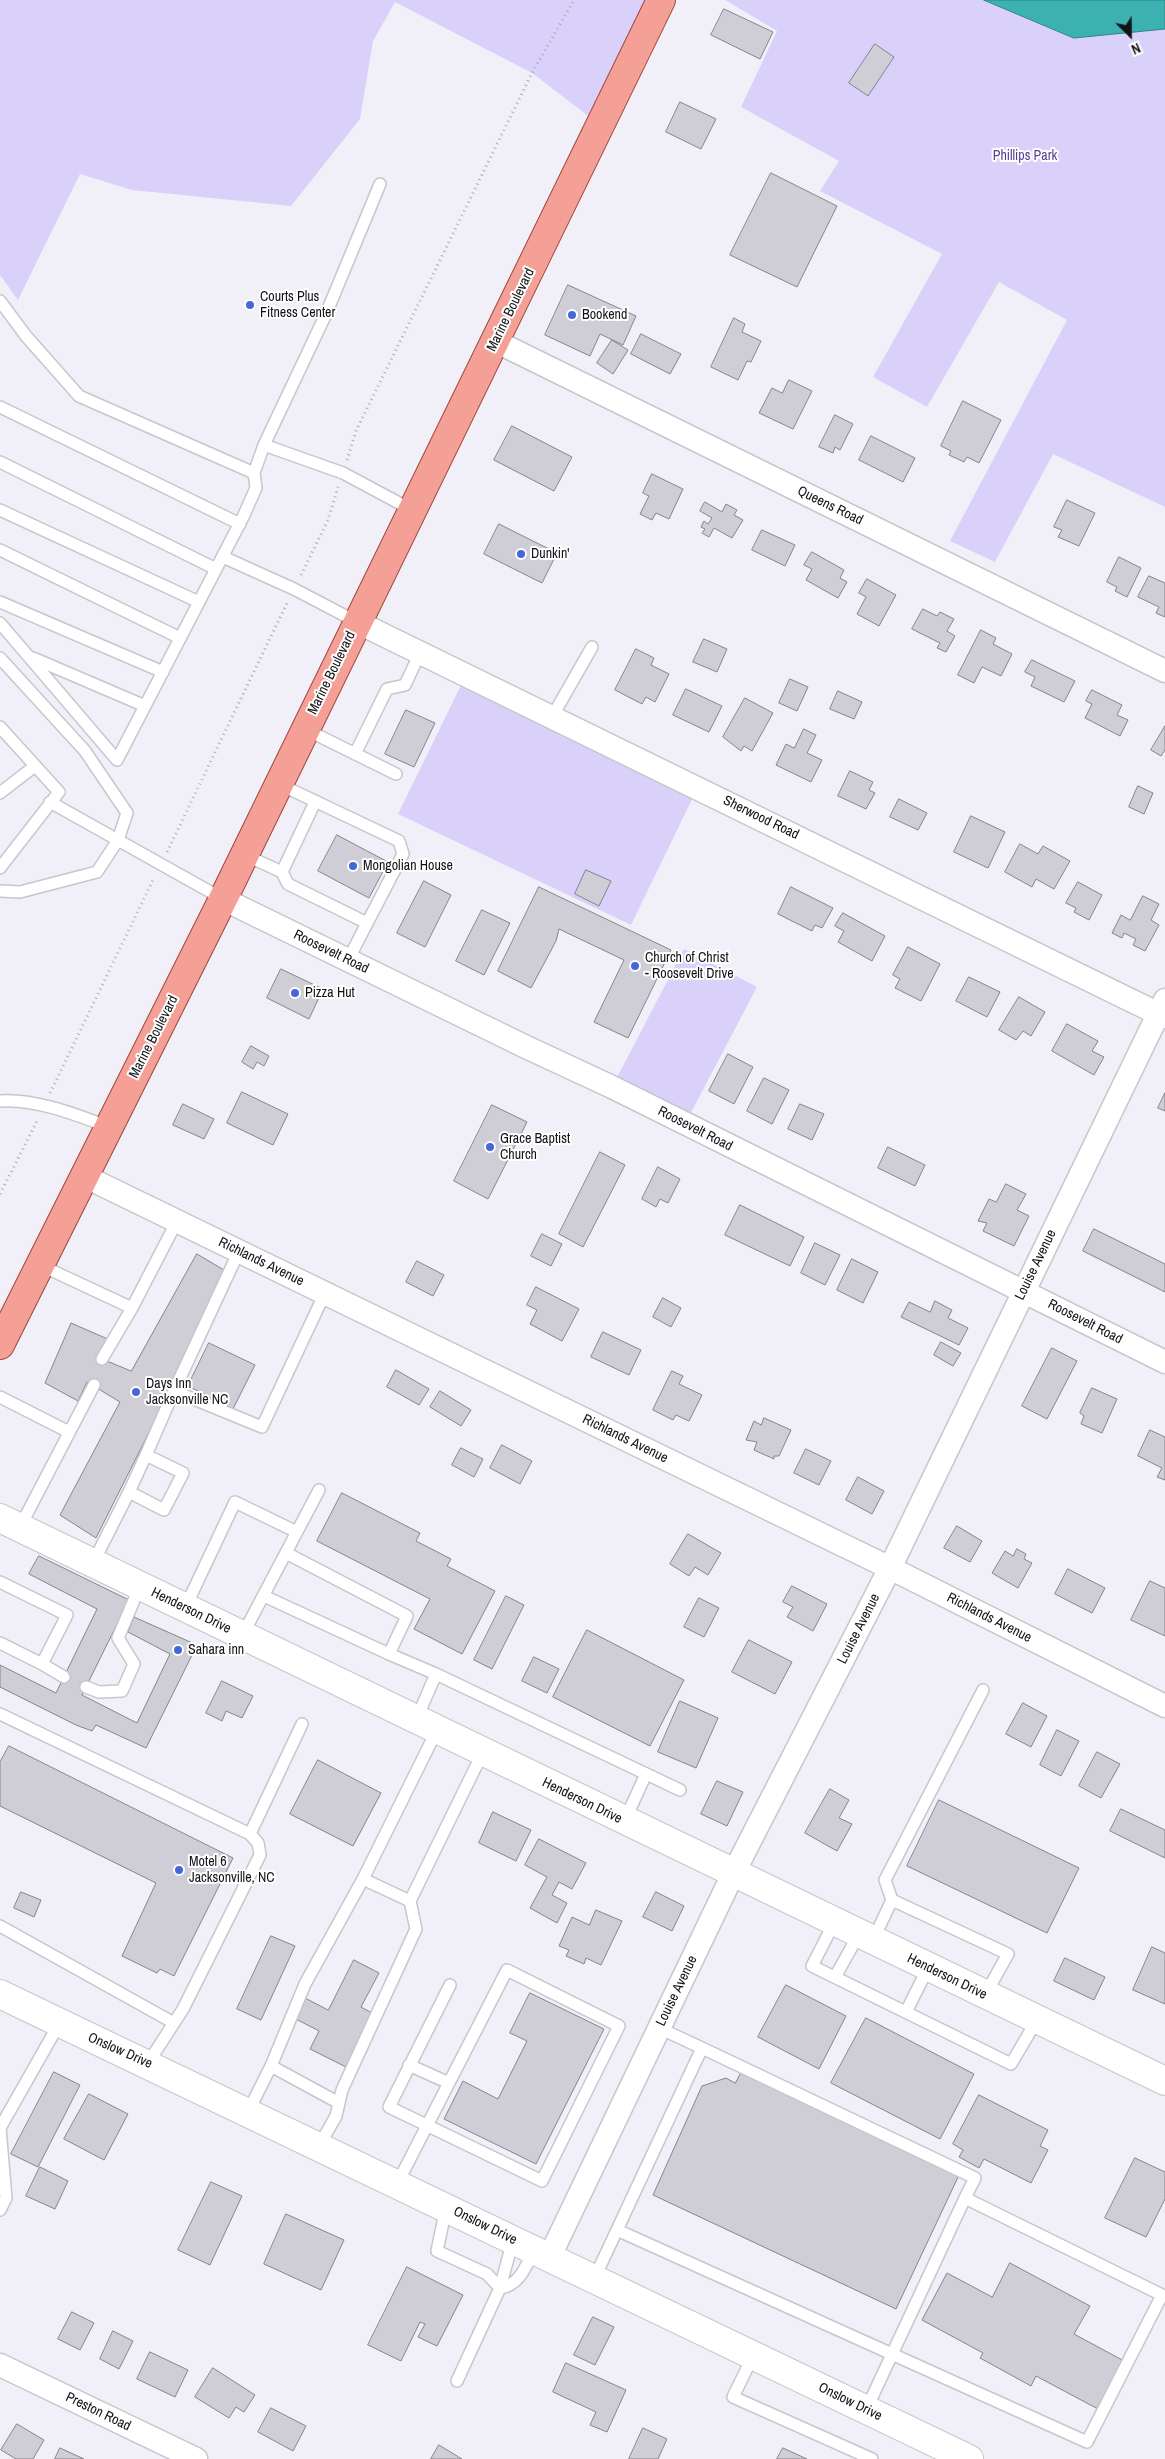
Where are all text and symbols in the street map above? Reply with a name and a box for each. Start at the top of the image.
north arrow [1105,10,1155,60]
text: N [1129,39,1143,59]
park label: Phillips Park [993,148,1057,164]
street label: Marine Boulevard [484,266,538,354]
place label: Courts Plus Fitness Center [260,289,335,322]
marker: Courts Plus Fitness Center [244,299,256,311]
place label: Bookend [582,307,627,323]
marker: Bookend [566,309,578,321]
street label: Queens Road [794,483,866,529]
place label: Dunkin' [531,546,570,562]
marker: Dunkin' [515,548,527,560]
street label: Marine Boulevard [305,629,359,717]
street label: Sherwood Road [720,792,802,844]
place label: Mongolian House [363,858,453,874]
marker: Mongolian House [347,860,359,872]
street label: Roosevelt Road [291,927,371,977]
place label: Church of Christ - Roosevelt Drive [645,950,734,982]
marker: Church of Christ - Roosevelt Drive [629,960,641,972]
place label: Pizza Hut [305,985,355,1001]
marker: Pizza Hut [289,987,301,999]
street label: Marine Boulevard [126,993,182,1081]
street label: Roosevelt Road [655,1103,735,1155]
place label: Grace Baptist Church [500,1131,570,1164]
marker: Grace Baptist Church [484,1141,496,1153]
street label: Louise Avenue [1012,1227,1060,1303]
street label: Richlands Avenue [216,1234,306,1290]
street label: Roosevelt Road [1045,1296,1125,1348]
place label: Days Inn Jacksonville NC [146,1376,228,1408]
marker: Days Inn Jacksonville NC [130,1386,142,1398]
street label: Richlands Avenue [580,1411,670,1467]
street label: Henderson Drive [148,1584,234,1638]
street label: Richlands Avenue [944,1589,1034,1647]
street label: Louise Avenue [834,1591,884,1667]
place label: Sahara inn [188,1642,244,1658]
marker: Sahara inn [172,1644,184,1656]
street label: Henderson Drive [539,1774,625,1828]
place label: Motel 6 Jacksonville, NC [189,1854,274,1886]
marker: Motel 6 Jacksonville, NC [173,1864,185,1876]
street label: Henderson Drive [904,1950,990,2004]
street label: Louise Avenue [653,1953,701,2029]
street label: Onslow Drive [85,2029,155,2073]
street label: Onslow Drive [450,2203,520,2249]
street label: Onslow Drive [815,2379,885,2425]
street label: Preston Road [63,2389,133,2435]

